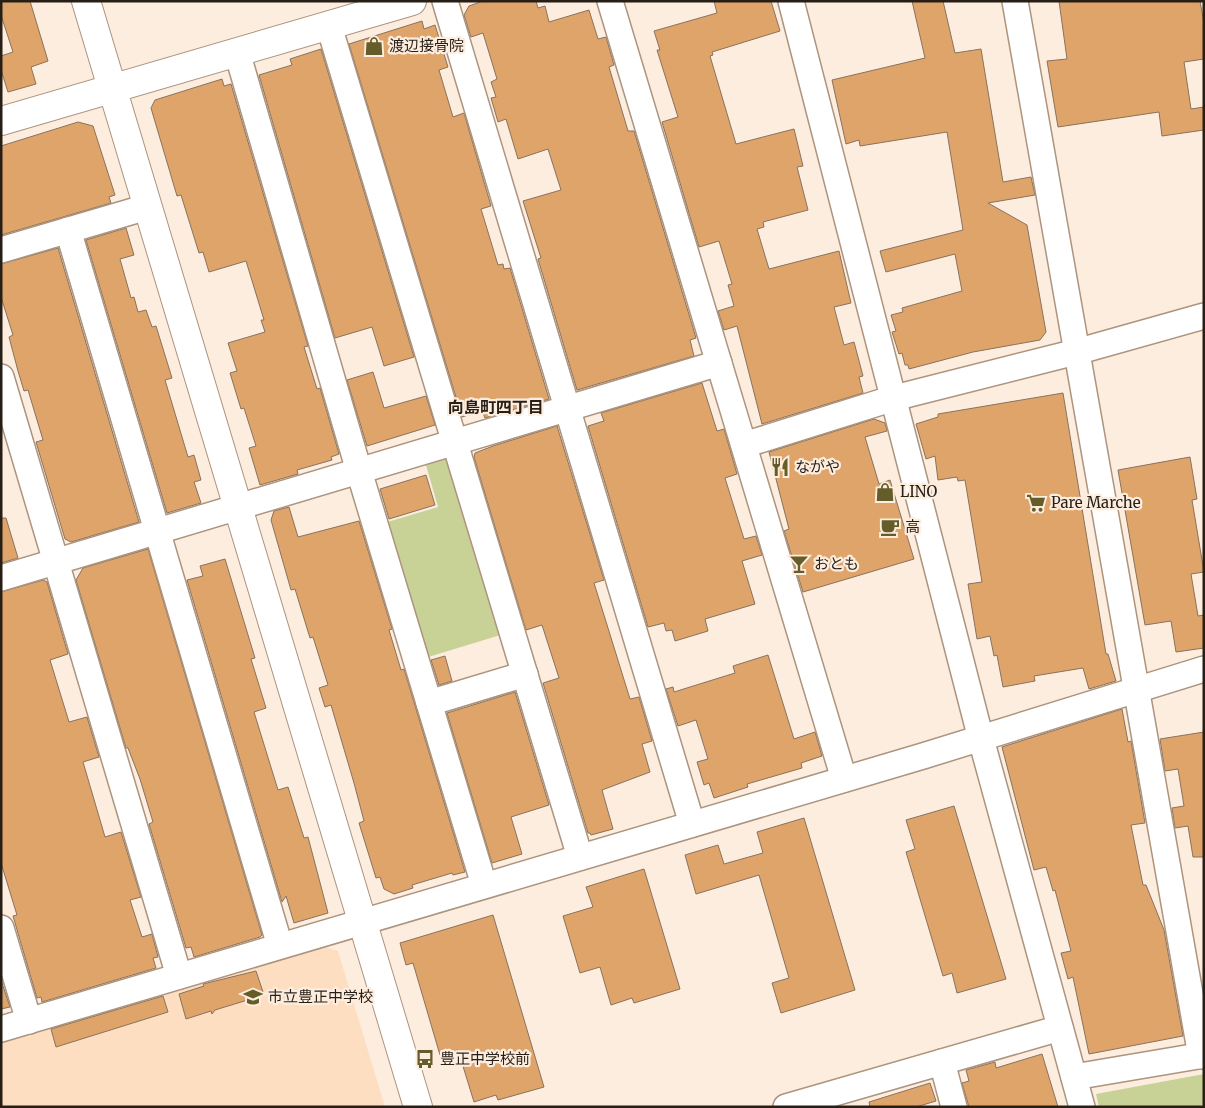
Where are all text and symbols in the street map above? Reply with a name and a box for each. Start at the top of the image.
shop icon: 渡辺接骨院 [363,35,385,57]
place label: 渡辺接骨院 [389,36,464,55]
district label: 向島町四丁目 [448,397,544,417]
restaurant icon: ながや [769,456,791,478]
place label: ながや [795,457,840,476]
shop icon: LINO [874,481,896,503]
place label: LINO [900,482,937,501]
supermarket icon: Pare Marche [1025,492,1047,514]
place label: Pare Marche [1051,493,1141,512]
cafe icon: 高 [879,516,901,538]
place label: 高 [905,517,920,536]
bar icon: おとも [788,553,810,575]
place label: おとも [814,554,859,573]
school or university icon: 市立豊正中学校 [242,986,264,1008]
place label: 市立豊正中学校 [268,987,373,1006]
bus stop icon: 豊正中学校前 [414,1048,436,1070]
place label: 豊正中学校前 [440,1049,530,1068]

